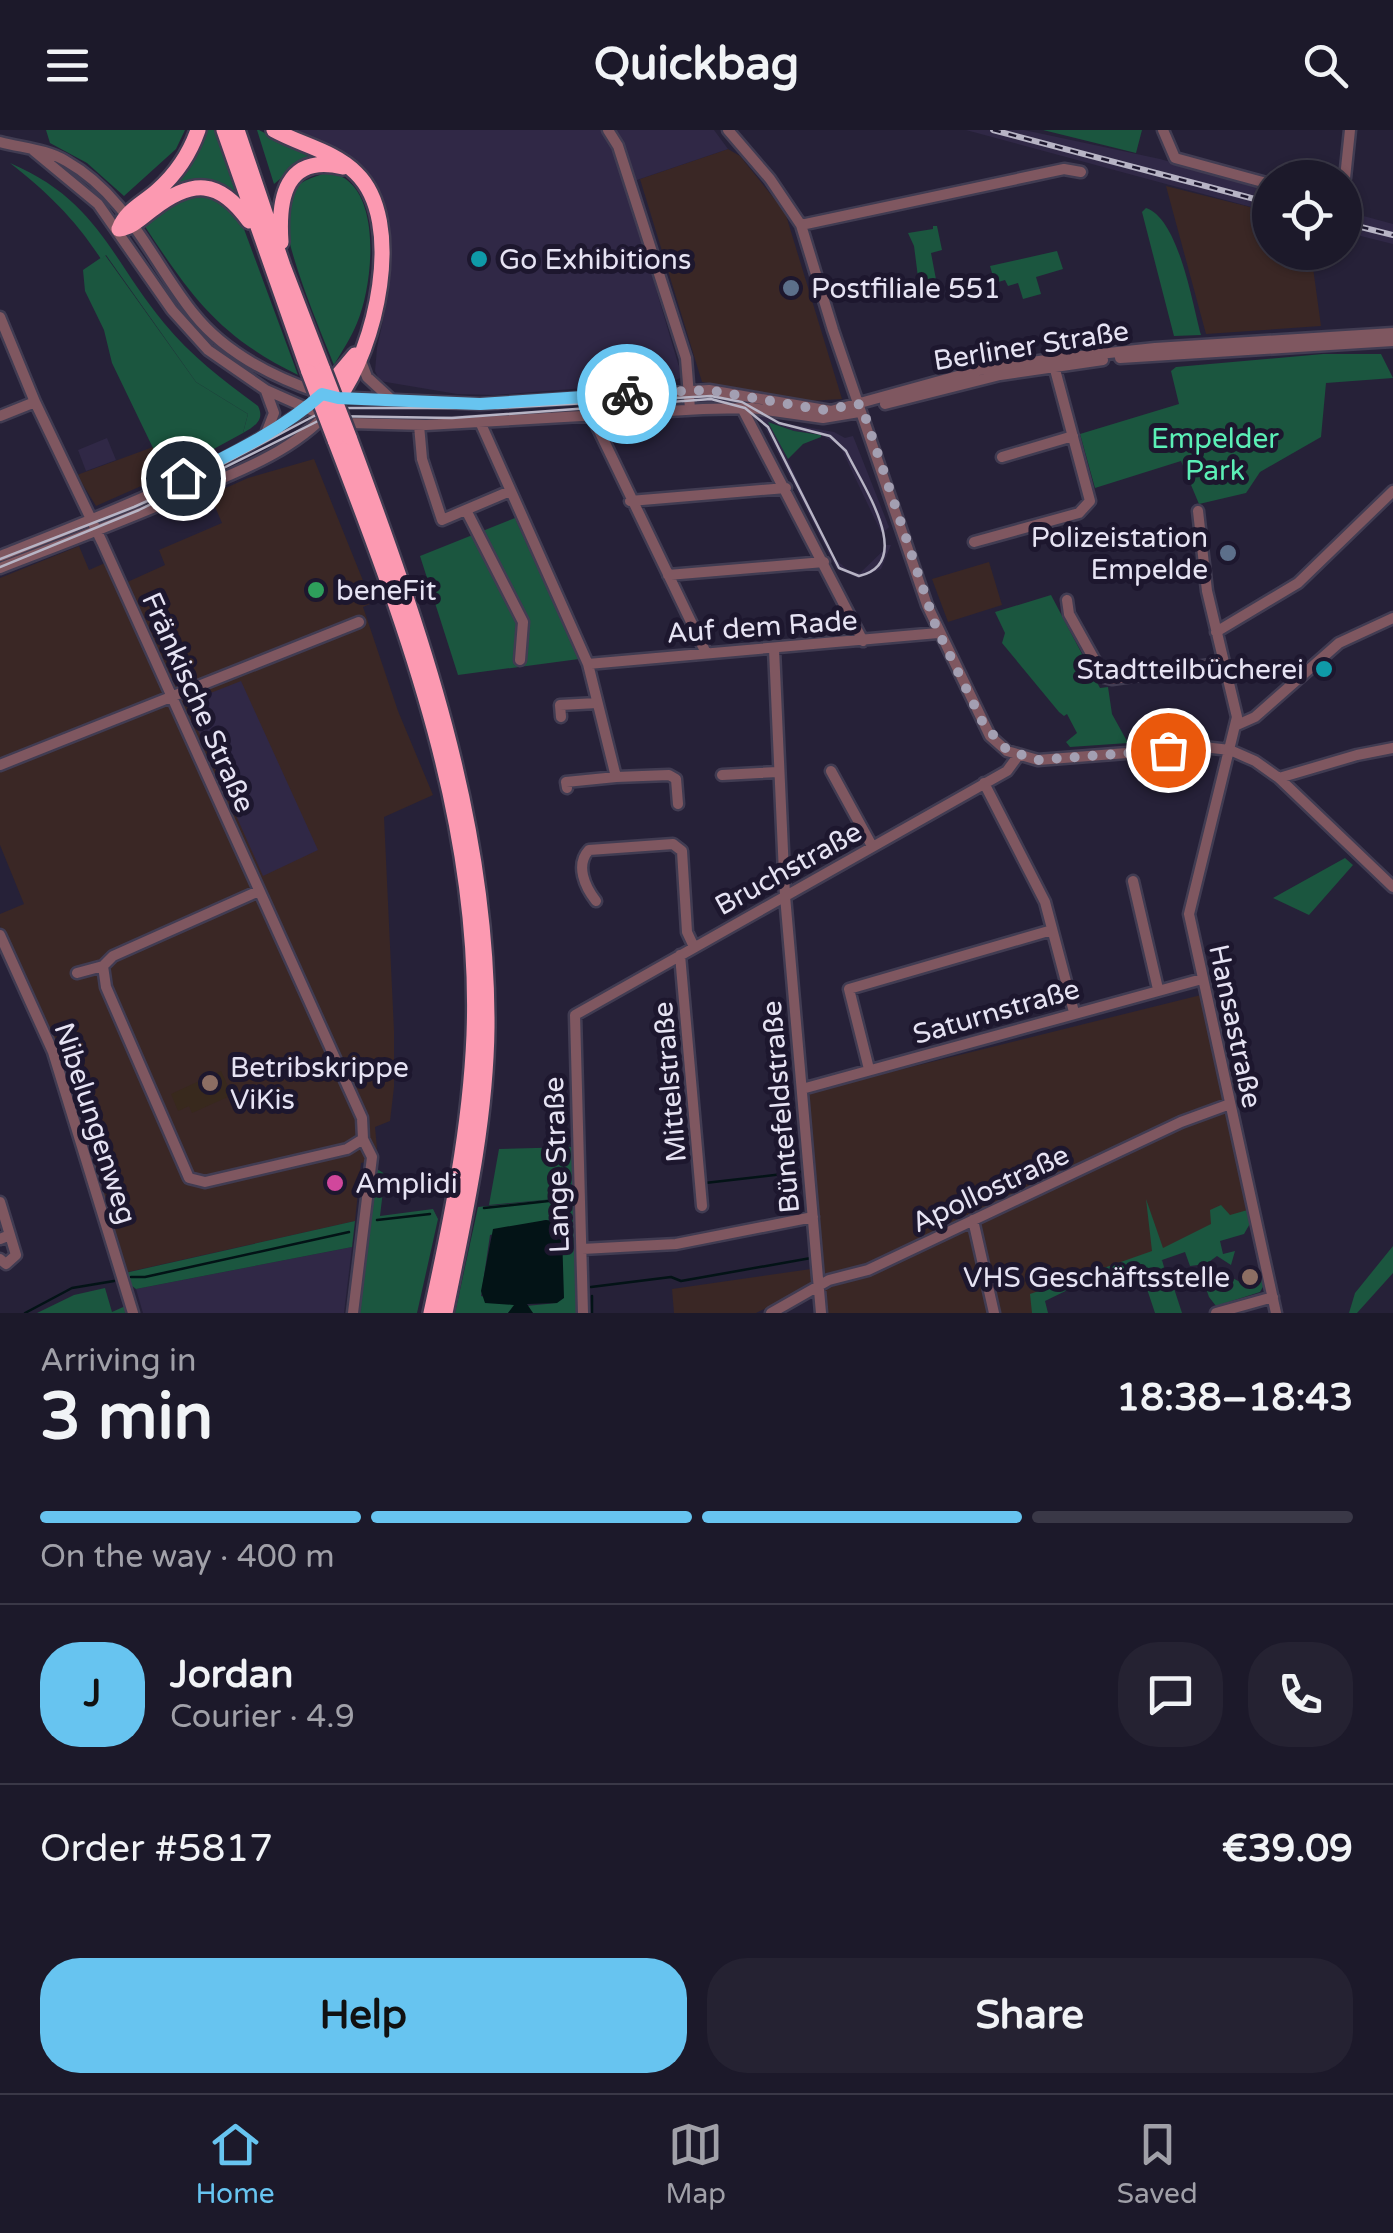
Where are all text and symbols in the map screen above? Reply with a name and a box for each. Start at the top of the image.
icon: menu [40,38,95,93]
text: Quickbag [594,38,799,92]
icon: search [1298,38,1353,93]
map controls [1252,160,1362,270]
button: locate [1252,160,1362,270]
place label: Go Exhibitions [499,243,691,277]
marker: Go Exhibitions [468,248,490,270]
place label: Postfiliale 551 [811,272,1001,306]
marker: Postfiliale 551 [780,277,802,299]
street label: Berliner Straße [931,314,1131,378]
courier [577,344,677,444]
icon: bike [600,367,655,422]
park label: Empelder Park [1151,422,1279,488]
pin [141,436,226,521]
icon: home [156,451,211,506]
place label: Polizeistation Empelde [1031,521,1208,587]
marker: Polizeistation Empelde [1217,542,1239,564]
place label: beneFit [336,574,437,608]
marker: beneFit [305,579,327,601]
street label: Fränkische Straße [134,587,262,818]
street label: Auf dem Rade [666,603,859,651]
place label: Stadtteilbücherei [1077,653,1304,687]
marker: Stadtteilbücherei [1313,658,1335,680]
pin [1126,708,1211,793]
icon: bag [1141,723,1196,778]
street label: Bruchstraße [709,815,868,923]
street label: Hansastraße [1201,941,1269,1111]
street label: Saturnstraße [909,972,1083,1052]
street label: Büntefeldstraße [755,999,807,1215]
street label: Mittelstraße [646,1000,694,1164]
street label: Nibelungenweg [46,1018,144,1228]
place label: Betribskrippe ViKis [230,1051,409,1117]
marker: Betribskrippe ViKis [199,1072,221,1094]
street label: Lange Straße [537,1076,577,1254]
street label: Apollostraße [906,1138,1075,1240]
place label: Amplidi [355,1167,458,1201]
marker: Amplidi [324,1172,346,1194]
place label: VHS Geschäftsstelle [963,1261,1230,1295]
marker: VHS Geschäftsstelle [1239,1266,1261,1288]
text: Arriving in [40,1342,197,1380]
text: 18:38–18:43 [1116,1375,1353,1421]
text: 3 min [40,1378,213,1457]
text: On the way · 400 m [40,1538,335,1576]
button: chat [1118,1642,1223,1747]
button: phone [1248,1642,1353,1747]
text: Jordan [170,1652,293,1698]
text: J [84,1671,101,1717]
text: Courier · 4.9 [170,1698,355,1736]
text: Order #5817 [40,1826,273,1872]
text: €39.09 [1222,1826,1353,1872]
button: Help [40,1958,687,2073]
button: Share [707,1958,1353,2073]
tab: Home [195,2117,275,2211]
tab: Map [665,2117,726,2211]
tab: Saved [1117,2117,1198,2211]

